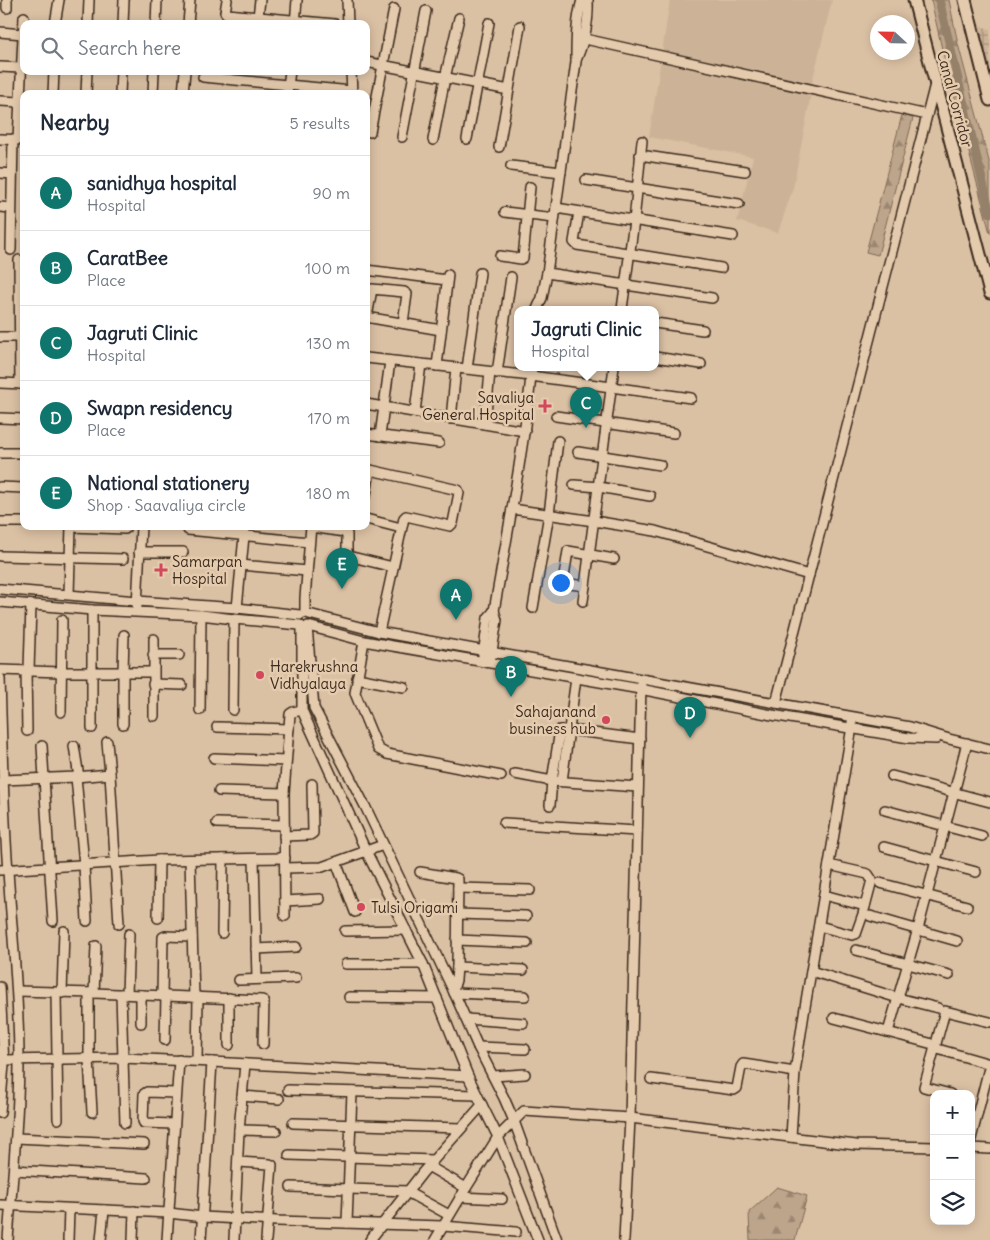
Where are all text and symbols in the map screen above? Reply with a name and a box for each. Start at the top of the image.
north arrow [870,15,915,60]
search box [20,20,370,75]
icon: search [38,34,66,62]
text: Search here [78,36,181,60]
street label: Canal Corridor [933,48,977,150]
text: Nearby [40,109,110,136]
text: 5 results [289,113,350,133]
text: sanidhya hospital [87,171,237,195]
text: A [51,183,61,203]
text: 90 m [312,183,350,203]
text: Hospital [87,195,146,215]
text: CaratBee [87,246,168,270]
text: B [51,258,61,278]
text: 100 m [305,258,350,278]
text: Place [87,270,126,290]
popup [514,306,659,371]
text: Jagruti Clinic [531,317,642,341]
text: Jagruti Clinic [87,321,198,345]
text: C [51,333,61,353]
text: 130 m [306,333,350,353]
text: Hospital [531,341,590,361]
text: Hospital [87,345,146,365]
pin: C [570,387,602,428]
place label: Savaliya General Hospital [422,388,534,424]
text: Swapn residency [87,396,233,420]
marker: Savaliya General Hospital [538,399,552,413]
text: D [50,408,62,428]
text: 170 m [307,408,350,428]
text: Place [87,420,126,440]
text: National stationery [87,471,250,495]
text: E [51,483,61,503]
text: 180 m [306,483,350,503]
text: Shop · Saavaliya circle [87,495,246,515]
pin: E [326,548,358,589]
place label: Samarpan Hospital [172,552,243,588]
marker: Samarpan Hospital [154,563,168,577]
your location [548,570,574,596]
pin: A [440,579,472,620]
pin: B [495,656,527,697]
place label: Harekrushna Vidhyalaya [270,657,359,693]
marker: Harekrushna Vidhyalaya [254,669,266,681]
pin: D [674,697,706,738]
place label: Sahajanand business hub [509,702,596,738]
marker: Sahajanand business hub [600,714,612,726]
place label: Tulsi Origami [371,898,458,917]
marker: Tulsi Origami [355,901,367,913]
map controls [930,1090,975,1225]
button: + [930,1090,975,1135]
button: − [930,1135,975,1180]
button: layers [930,1180,975,1225]

